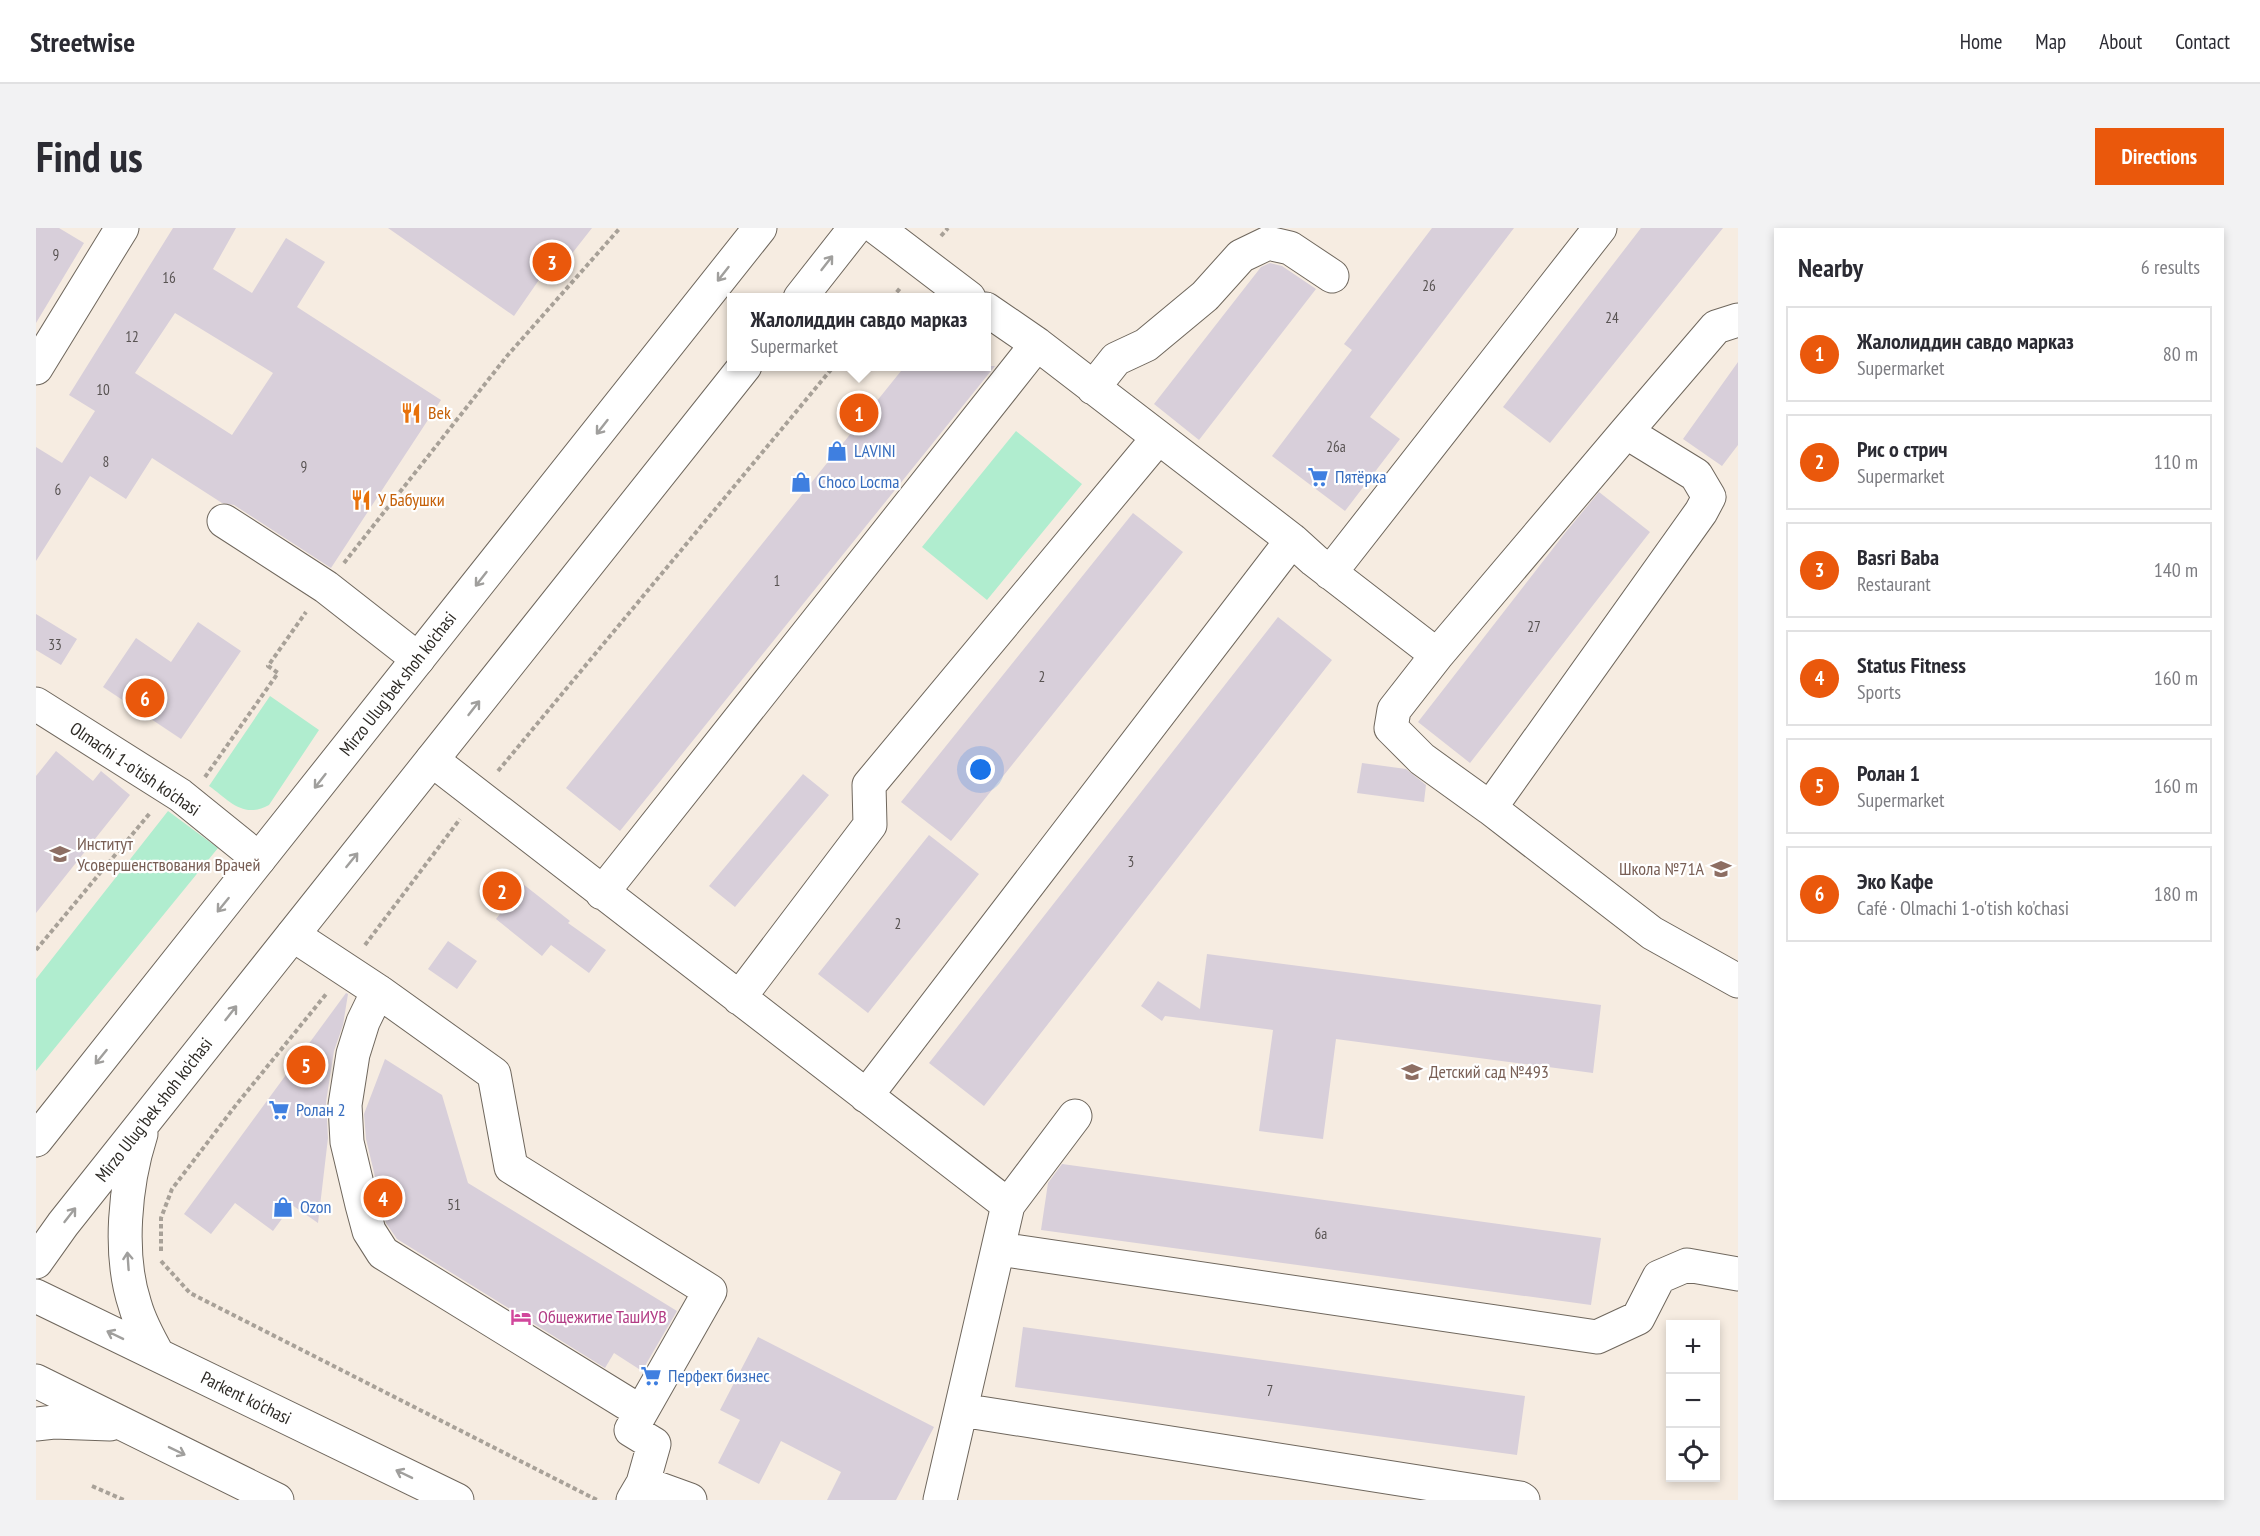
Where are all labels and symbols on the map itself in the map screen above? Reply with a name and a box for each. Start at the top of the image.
pin: 3 [532,240,572,285]
house number: 9 [53,245,59,264]
one-way arrow [821,255,834,271]
one-way arrow [717,266,730,282]
house number: 16 [162,268,176,287]
house number: 26 [1422,276,1436,295]
house number: 24 [1605,308,1619,327]
house number: 12 [125,327,139,346]
house number: 10 [96,380,110,399]
pin: 1 [840,390,878,435]
restaurant icon: Bek [399,401,423,425]
place label: Bek [428,401,451,424]
one-way arrow [596,418,609,434]
house number: 26a [1326,437,1346,456]
shop icon: LAVINI [825,439,849,463]
place label: LAVINI [854,439,896,462]
house number: 8 [103,452,109,471]
house number: 9 [301,457,307,476]
supermarket icon: Пятёрка [1306,465,1330,489]
place label: Пятёрка [1335,465,1386,488]
shop icon: Choco Locma [789,470,813,494]
place label: Choco Locma [818,470,899,493]
house number: 6 [55,480,62,499]
restaurant icon: У Бабушки [349,488,373,512]
place label: У Бабушки [378,488,445,511]
one-way arrow [474,571,487,587]
house number: 1 [774,571,780,590]
street label: Mirzo Ulug'bek shoh ko'chasi [334,607,461,760]
house number: 27 [1527,617,1541,636]
house number: 33 [48,635,62,654]
house number: 2 [1039,667,1045,686]
pin: 6 [126,676,164,720]
one-way arrow [467,700,480,716]
street label: Olmachi 1-o'tish ko'chasi [66,716,205,821]
your location [966,755,995,784]
one-way arrow [314,773,327,789]
place label: Институт Усовершенствования Врачей [77,832,260,876]
school or university icon: Институт Усовершенствования Врачей [48,842,72,866]
house number: 3 [1128,852,1134,871]
one-way arrow [346,853,359,869]
place label: Школа №71А [1619,857,1704,880]
school or university icon: Школа №71А [1709,857,1733,881]
pin: 2 [482,868,522,914]
one-way arrow [216,897,229,913]
house number: 2 [895,914,901,933]
one-way arrow [225,1005,238,1021]
street label: Mirzo Ulug'bek shoh ko'chasi [90,1033,217,1186]
pin: 5 [286,1042,326,1088]
one-way arrow [95,1049,108,1065]
school or university icon: Детский сад №493 [1400,1060,1424,1084]
place label: Детский сад №493 [1429,1060,1549,1083]
supermarket icon: Ролан 2 [267,1098,291,1122]
place label: Ролан 2 [296,1098,346,1121]
pin: 4 [364,1176,402,1220]
shop icon: Ozon [271,1195,295,1219]
place label: Ozon [300,1195,332,1218]
house number: 51 [447,1195,461,1214]
one-way arrow [64,1207,77,1223]
house number: 6а [1315,1224,1327,1243]
one-way arrow [122,1251,133,1271]
hotel icon: Общежитие ТашИУВ [509,1305,533,1329]
place label: Общежитие ТашИУВ [538,1305,667,1328]
one-way arrow [107,1328,125,1340]
supermarket icon: Перфект бизнес [639,1364,663,1388]
place label: Перфект бизнес [668,1364,770,1387]
street label: Parkent ko'chasi [197,1366,295,1429]
house number: 7 [1267,1381,1273,1400]
one-way arrow [167,1445,185,1457]
one-way arrow [396,1468,414,1480]

